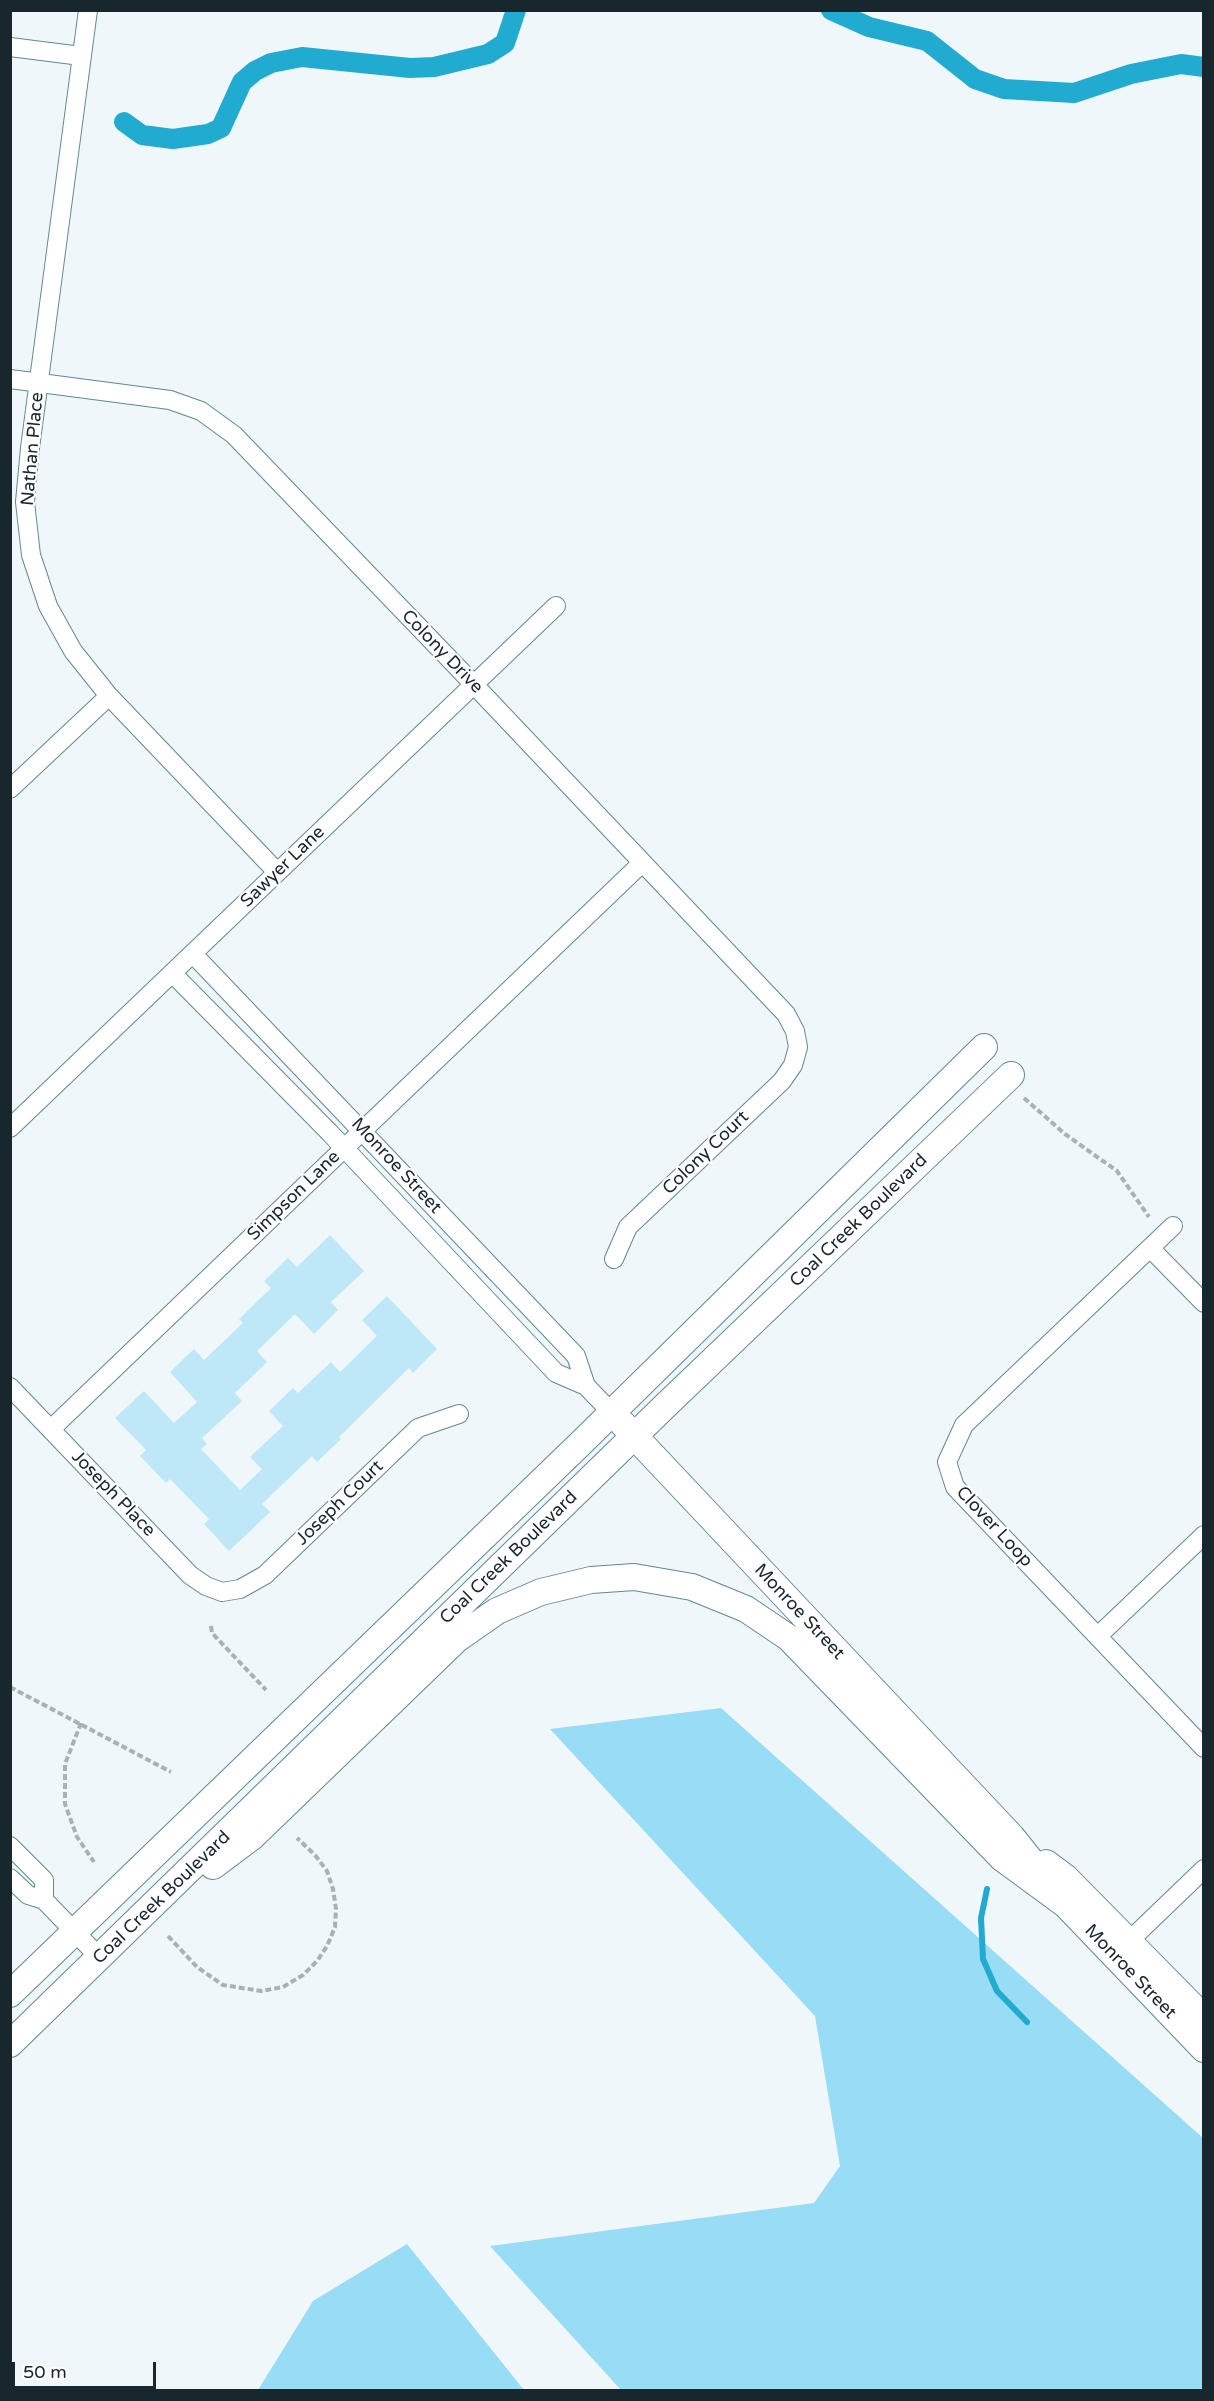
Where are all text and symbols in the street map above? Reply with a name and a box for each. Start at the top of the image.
street label: Nathan Place [17,391,49,507]
street label: Colony Drive [397,606,487,698]
street label: Sawyer Lane [237,822,329,912]
street label: Colony Court [658,1106,754,1200]
street label: Monroe Street [346,1114,446,1218]
street label: Simpson Lane [243,1146,345,1246]
street label: Coal Creek Boulevard [786,1150,932,1292]
street label: Joseph Place [67,1446,159,1542]
street label: Joseph Court [292,1456,388,1550]
street label: Clover Loop [951,1482,1037,1572]
street label: Coal Creek Boulevard [436,1487,582,1629]
street label: Monroe Street [749,1560,849,1664]
street label: Coal Creek Boulevard [89,1827,235,1969]
street label: Monroe Street [1080,1920,1180,2024]
scale bar [15,2350,159,2388]
text: 50 m [23,2361,67,2383]

